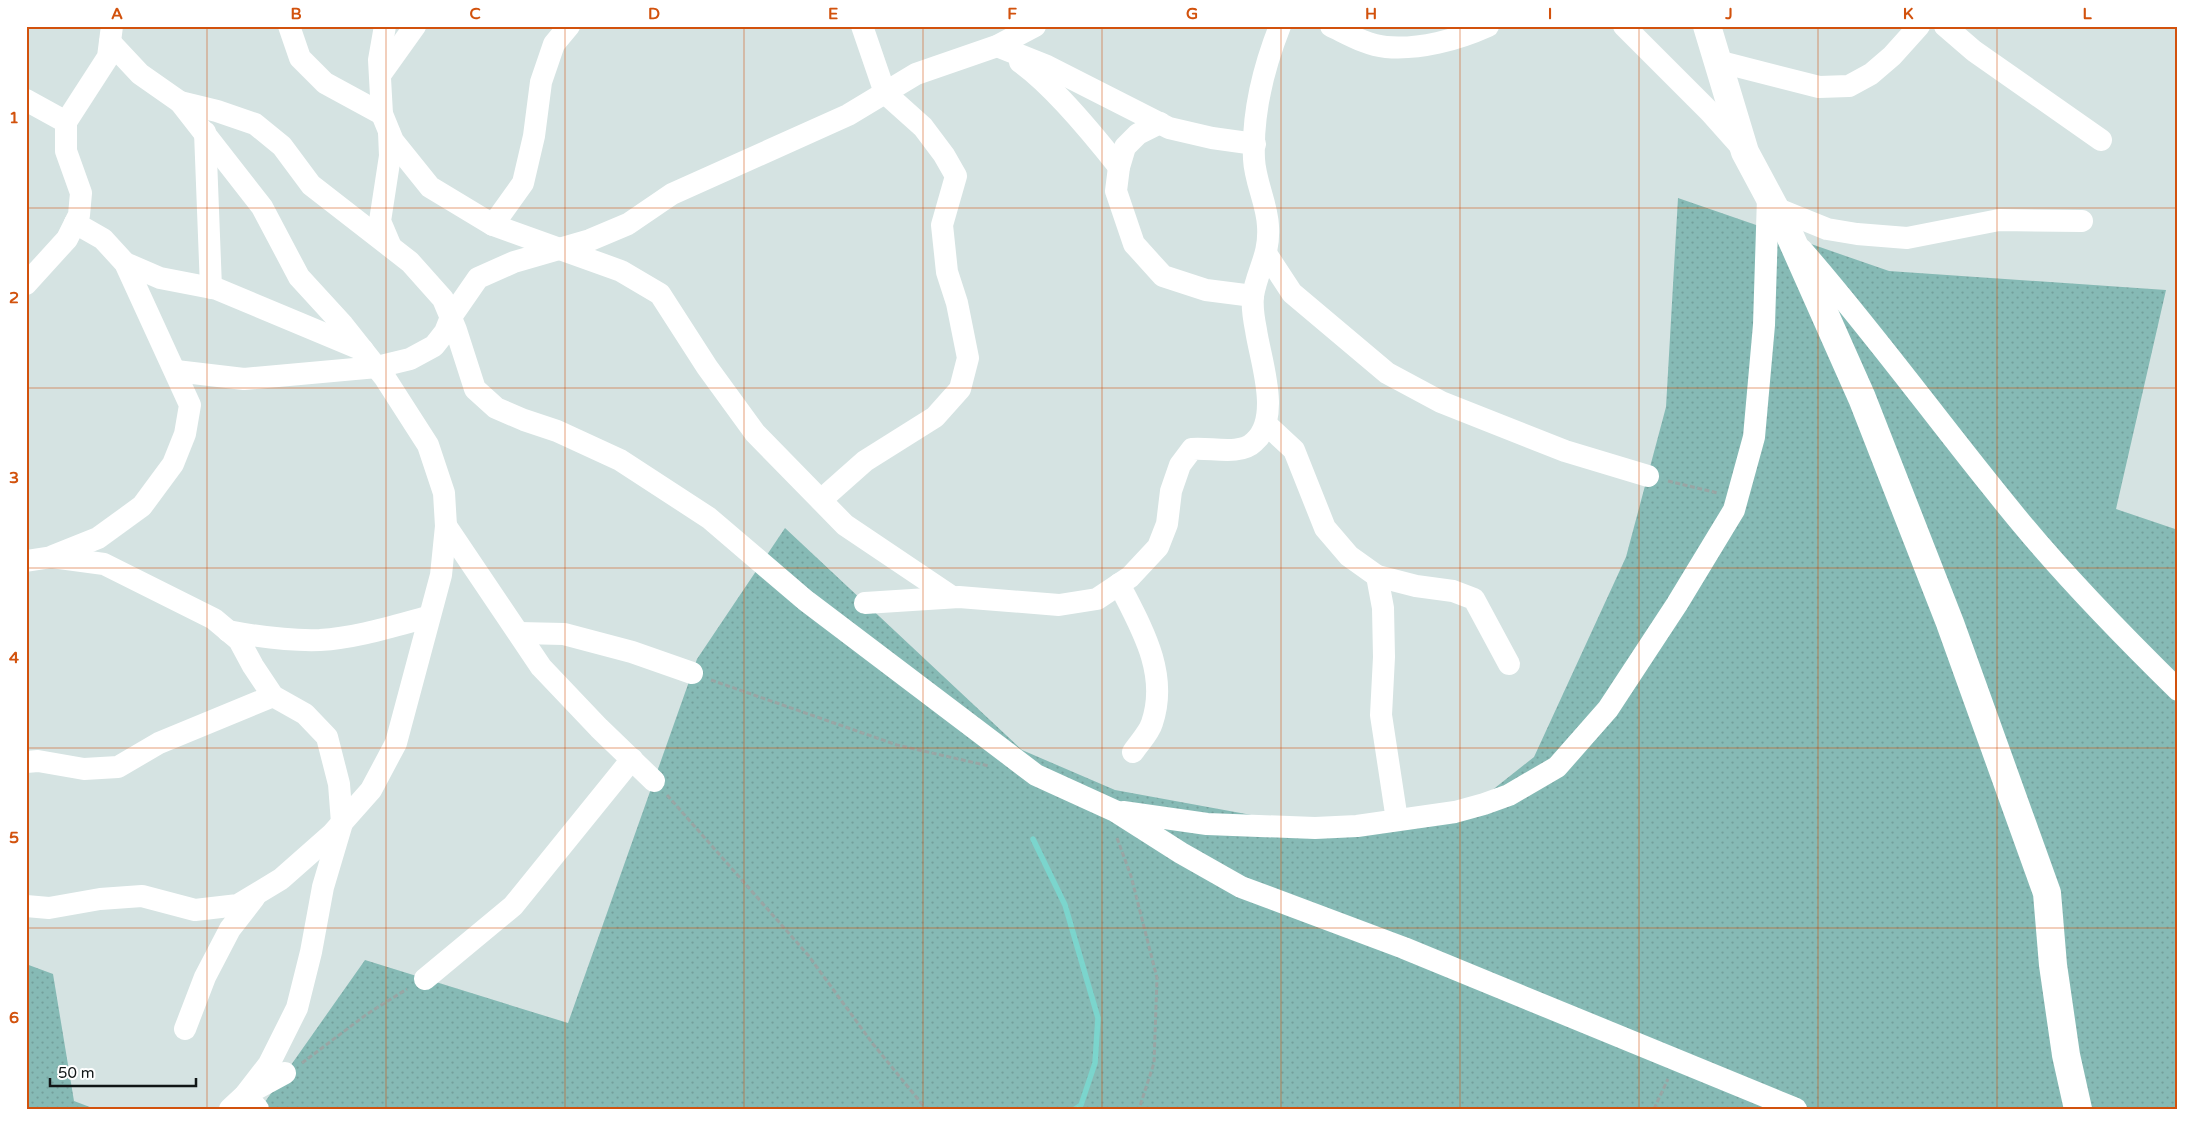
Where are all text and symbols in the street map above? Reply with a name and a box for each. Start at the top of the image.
text: A [111,4,123,24]
text: B [290,4,302,24]
text: C [469,4,481,24]
text: D [648,4,660,24]
text: E [828,4,838,24]
text: F [1007,4,1017,24]
text: G [1186,4,1198,24]
text: H [1365,4,1377,24]
text: I [1548,4,1552,24]
text: J [1724,4,1733,24]
text: K [1903,4,1914,24]
text: L [2082,4,2092,24]
text: 1 [9,108,19,128]
text: 2 [9,288,19,308]
text: 3 [9,468,19,488]
text: 4 [9,648,19,668]
text: 5 [9,828,19,848]
text: 6 [9,1008,19,1028]
scale bar [50,1055,196,1087]
text: 50 m [58,1064,95,1082]

